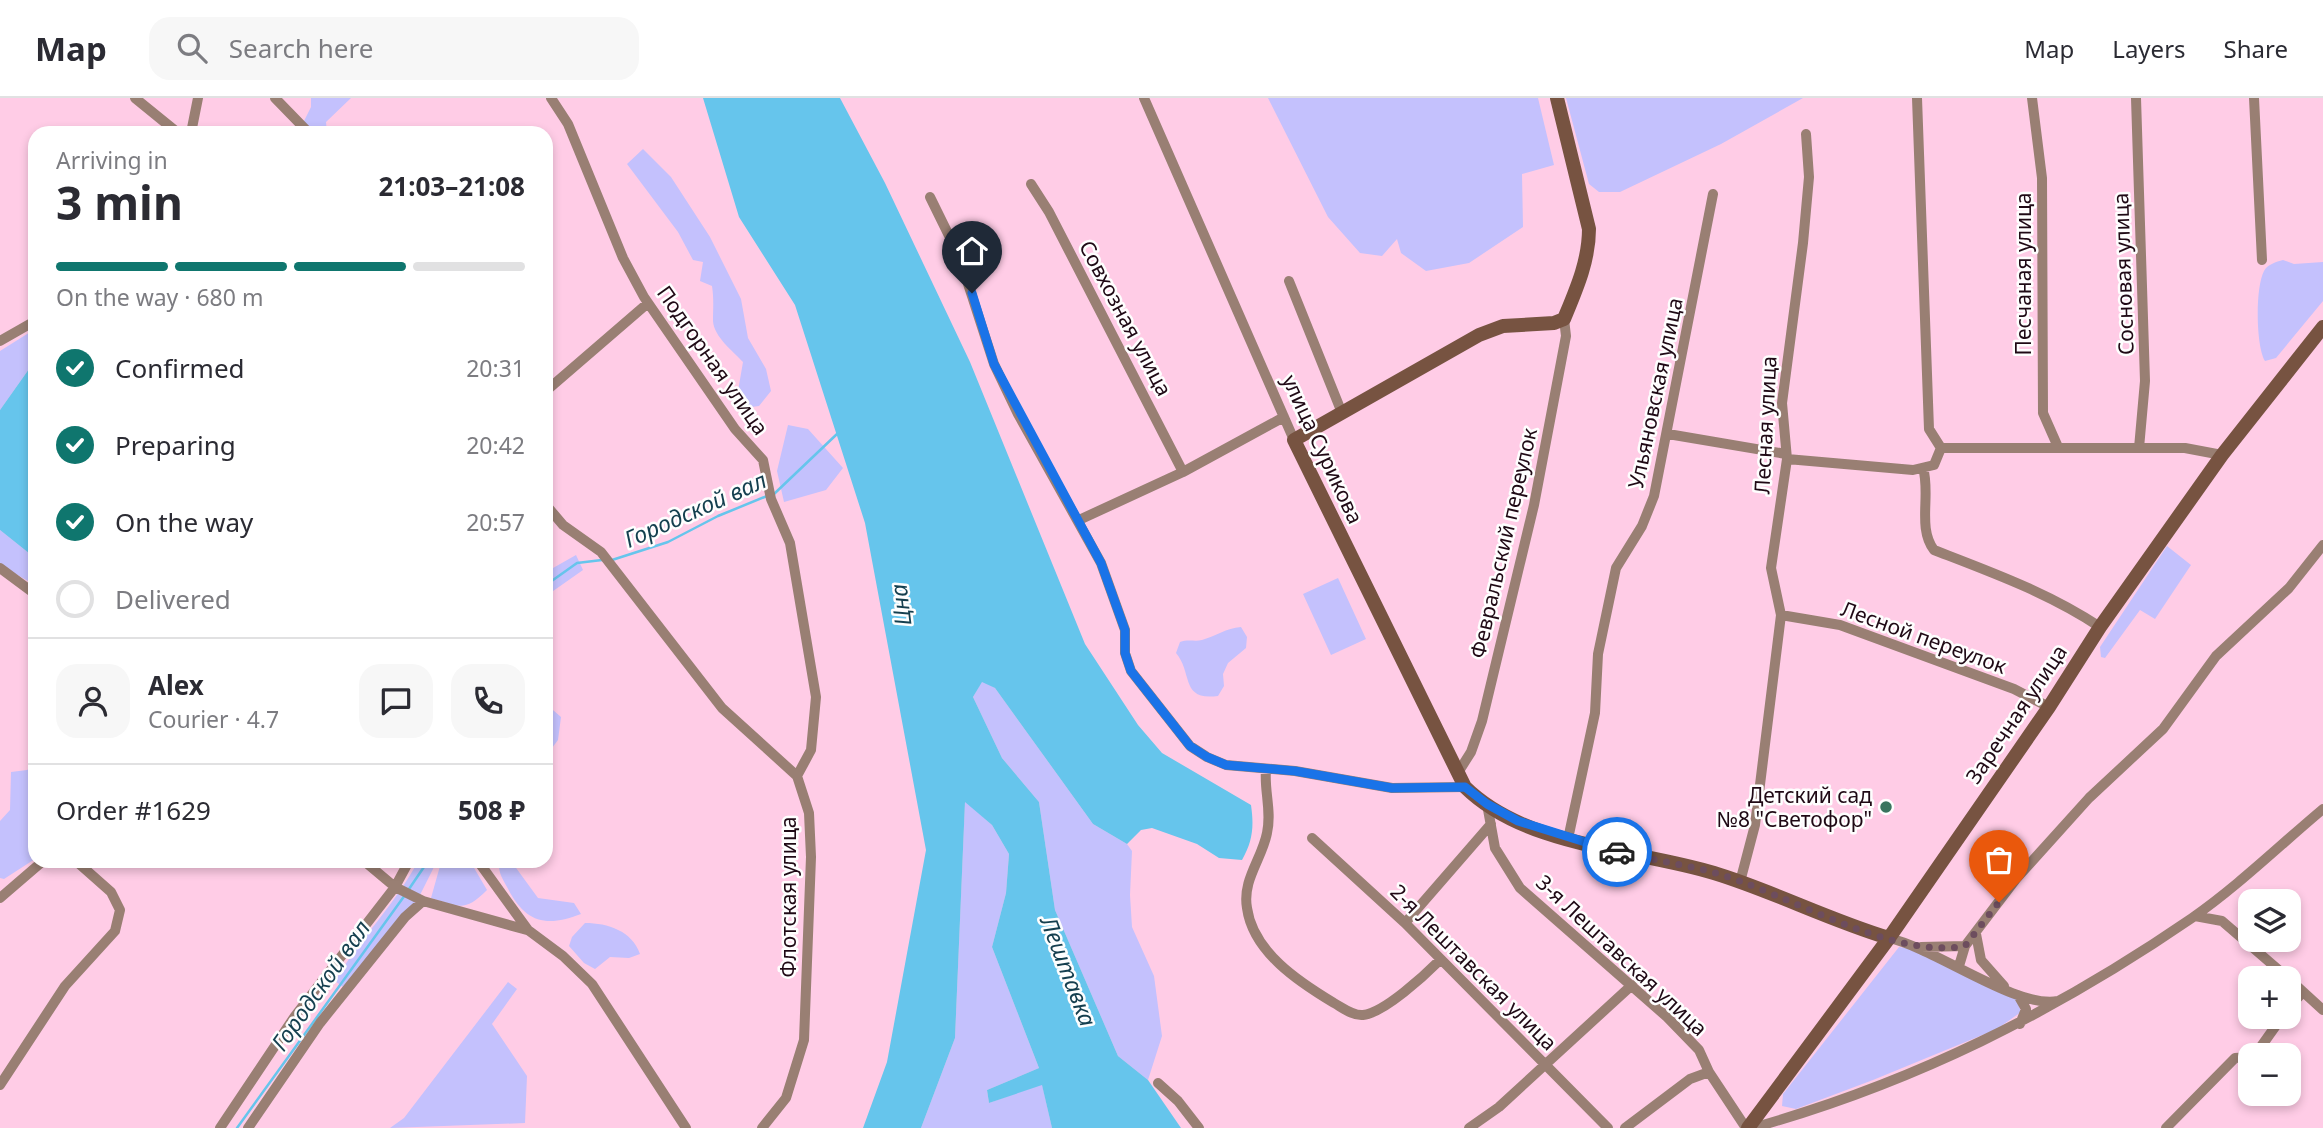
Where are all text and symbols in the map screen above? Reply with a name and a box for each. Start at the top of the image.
search box [149,17,639,80]
text: Map [35,26,107,71]
icon: search [173,29,211,67]
text: Search here [229,30,373,66]
text: Map [2024,32,2074,65]
text: Layers [2112,32,2186,65]
text: Share [2224,32,2288,65]
text: Arriving in [56,144,168,176]
text: 21:03–21:08 [378,168,525,204]
text: 3 min [56,171,183,233]
street label: Песчаная улица [2009,192,2037,356]
street label: Сосновая улица [2106,192,2140,356]
pin [942,221,1002,293]
icon: home [953,232,991,270]
street label: Совхозная улица [1073,235,1179,401]
street label: Подгорная улица [651,280,775,440]
text: On the way · 680 m [56,281,263,313]
street label: Ульяновская улица [1621,295,1689,491]
icon: check [56,349,94,387]
text: Confirmed [115,350,245,386]
text: 20:31 [466,352,525,384]
street label: Лесная улица [1747,355,1783,495]
street label: улица Сурикова [1276,370,1370,528]
street label: Февральский переулок [1463,425,1543,661]
icon: check [56,426,94,464]
text: Preparing [115,427,236,463]
text: 20:42 [466,429,525,461]
water label: Городской вал [619,463,771,555]
icon: check [56,503,94,541]
text: On the way [115,504,253,540]
text: 20:57 [466,506,525,538]
text: Delivered [115,581,231,617]
water label: Цна [882,582,918,628]
street label: Лесной переулок [1837,594,2011,680]
street label: Заречная улица [1959,639,2073,789]
button: person [56,664,130,738]
button: chat [359,664,433,738]
button: phone [451,664,525,738]
text: Alex [148,667,204,703]
text: Courier · 4.7 [148,703,279,735]
place label: Детский сад №8 "Светофор" [1717,781,1872,833]
text: Order #1629 [56,792,211,828]
text: 508 ₽ [458,792,525,828]
marker: Детский сад №8 "Светофор" [1878,799,1894,815]
street label: Флотская улица [774,817,802,977]
courier [1582,817,1652,887]
pin [1969,830,2029,902]
icon: car [1598,833,1636,871]
icon: bag [1980,841,2018,879]
street label: 3-я Лештавская улица [1530,868,1714,1042]
street label: 2-я Лештавская улица [1385,878,1563,1056]
map controls [2238,889,2301,1106]
button: layers [2238,889,2301,952]
water label: Лештавка [1033,910,1105,1031]
water label: Городской вал [263,913,377,1057]
button: + [2238,966,2301,1029]
button: − [2238,1043,2301,1106]

